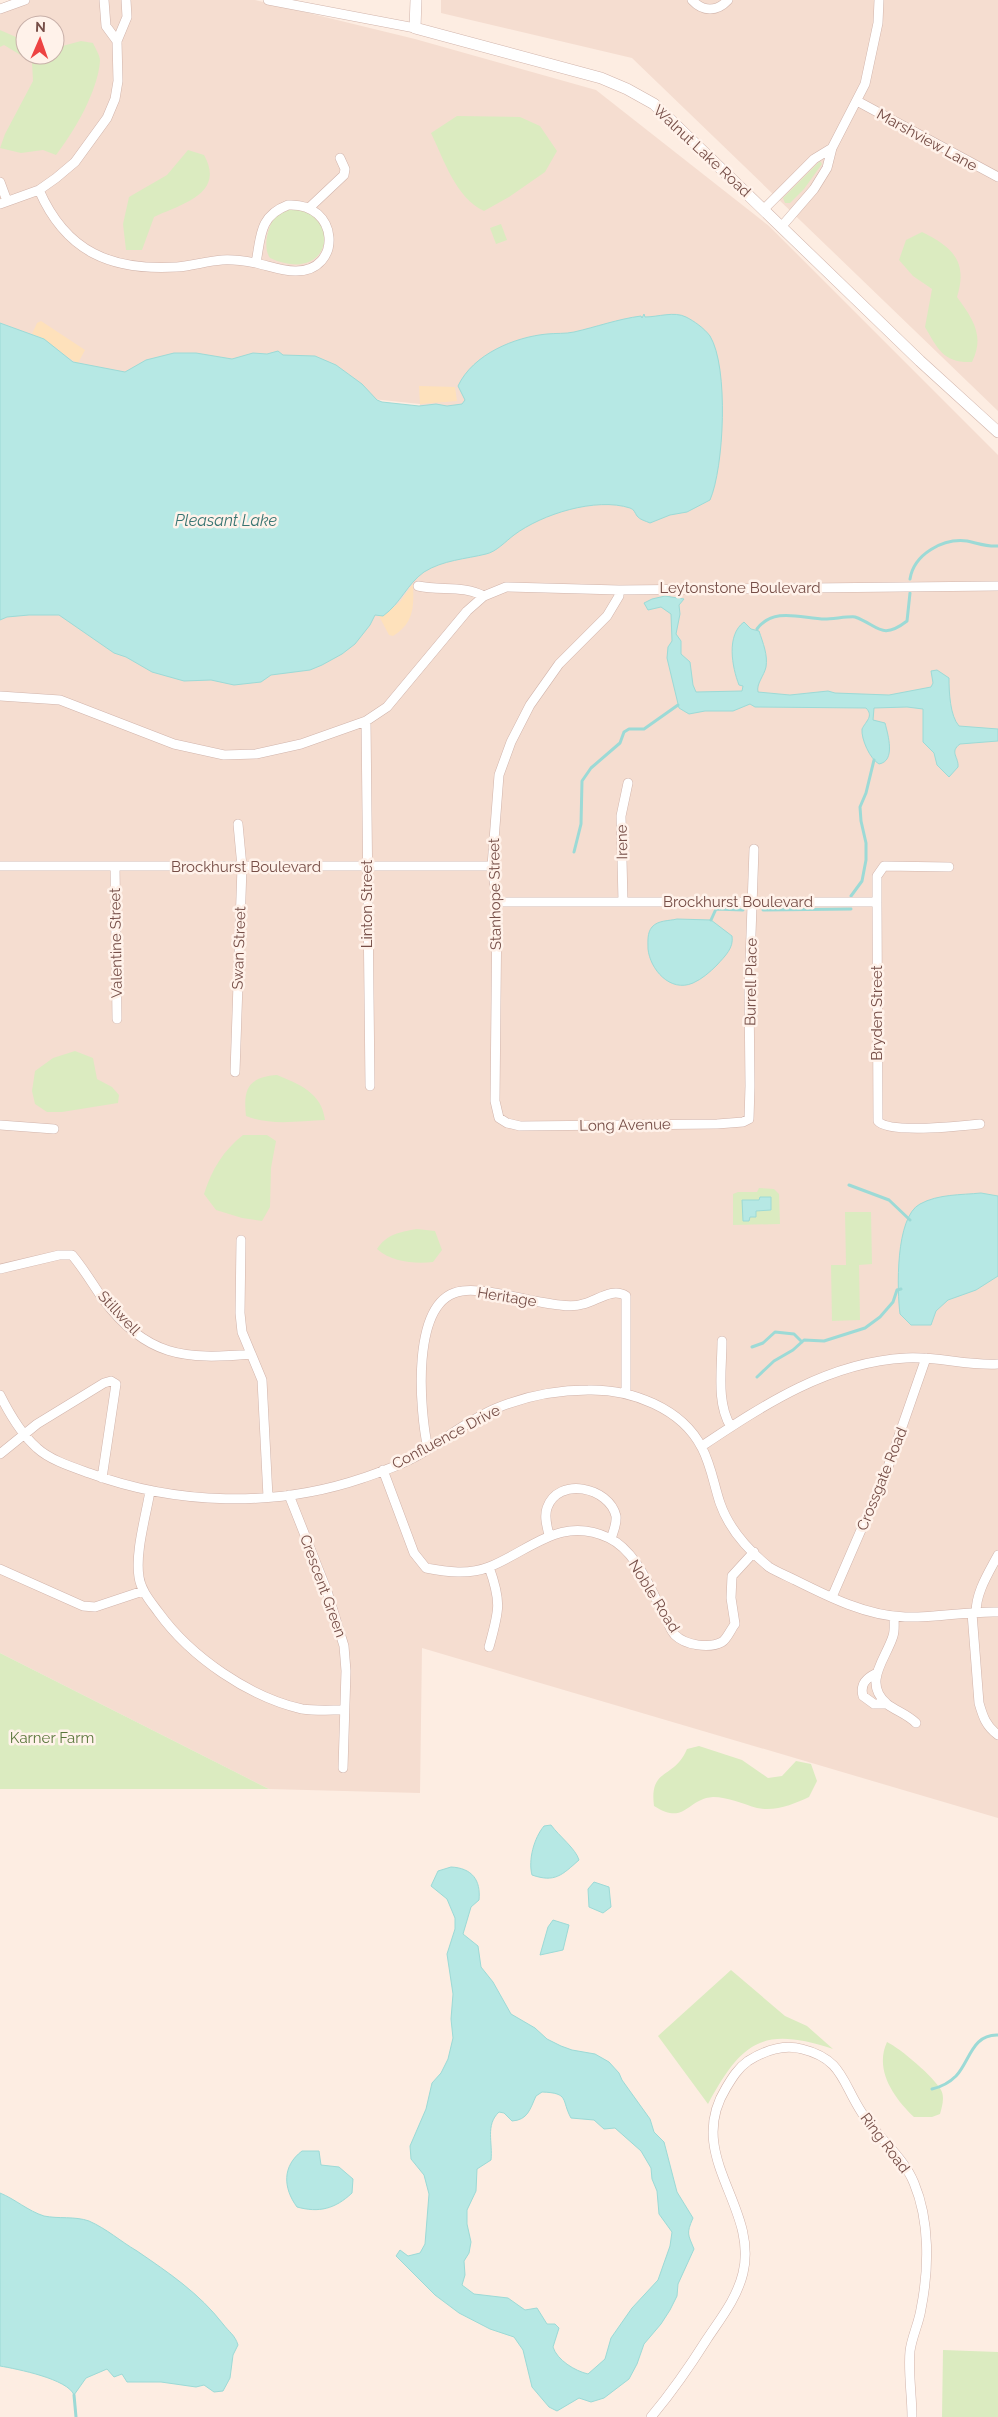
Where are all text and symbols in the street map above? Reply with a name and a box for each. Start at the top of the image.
north arrow [15,15,65,65]
text: N [35,19,46,35]
street label: Walnut Lake Road [650,101,754,201]
street label: Marshview Lane [874,105,981,175]
water label: Pleasant Lake [175,511,277,530]
street label: Leytonstone Boulevard [659,579,821,597]
street label: Irene [613,824,631,860]
street label: Stanhope Street [485,838,505,950]
street label: Brockhurst Boulevard [171,858,321,876]
street label: Linton Street [358,860,376,948]
street label: Valentine Street [106,888,126,998]
street label: Brockhurst Boulevard [663,893,813,911]
street label: Swan Street [229,906,249,990]
street label: Burrell Place [741,938,761,1026]
street label: Bryden Street [868,965,886,1061]
street label: Long Avenue [579,1115,671,1135]
street label: Heritage [476,1283,538,1311]
street label: Stillwell [94,1287,145,1340]
street label: Confluence Drive [389,1401,503,1473]
street label: Crossgate Road [853,1425,911,1533]
street label: Crescent Green [296,1532,350,1640]
street label: Noble Road [625,1556,683,1636]
park label: Karner Farm [10,1729,94,1747]
street label: Ring Road [857,2109,913,2177]

